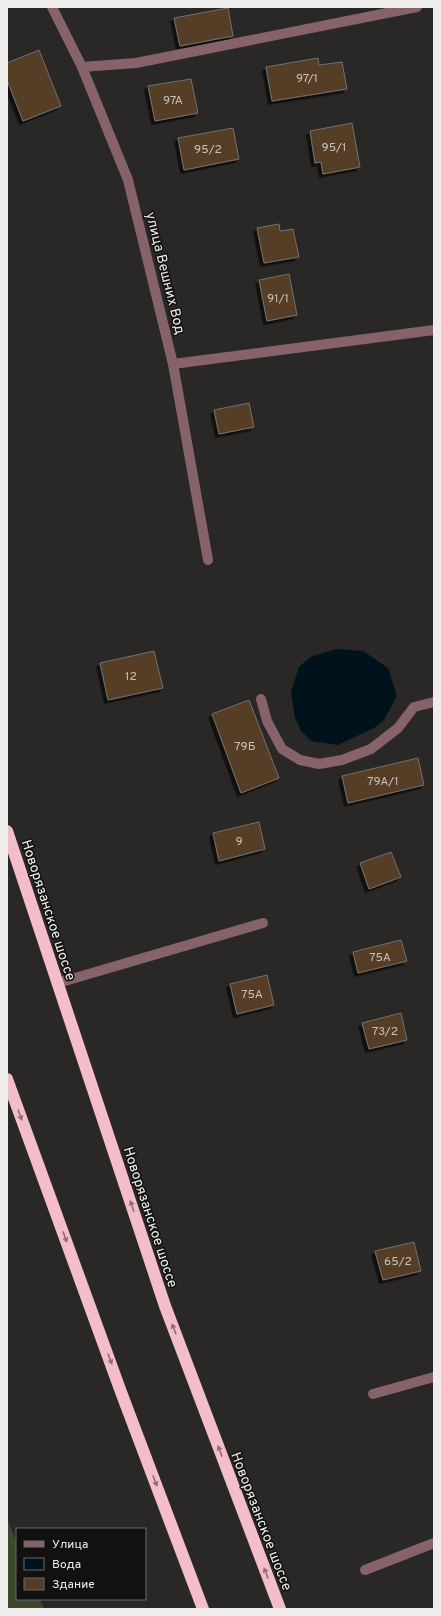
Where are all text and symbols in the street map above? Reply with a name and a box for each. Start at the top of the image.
house number: 97/1 [296,71,318,87]
house number: 97А [163,93,183,109]
house number: 95/1 [322,140,346,156]
house number: 95/2 [194,142,222,158]
street label: улица Вешних Вод [141,210,188,336]
house number: 91/1 [267,291,289,307]
house number: 12 [125,669,137,685]
house number: 79Б [234,739,256,755]
house number: 79А/1 [367,774,399,790]
house number: 9 [235,834,243,850]
street label: Новорязанское шоссе [17,838,78,983]
house number: 75А [369,950,391,966]
house number: 75А [241,987,263,1003]
house number: 73/2 [372,1024,398,1040]
one-way arrow [18,1110,24,1122]
street label: Новорязанское шоссе [119,1145,180,1290]
one-way arrow [129,1200,135,1212]
one-way arrow [62,1232,68,1244]
house number: 65/2 [384,1254,412,1270]
one-way arrow [170,1323,176,1335]
one-way arrow [107,1354,113,1366]
one-way arrow [216,1445,222,1457]
street label: Новорязанское шоссе [226,1450,295,1593]
one-way arrow [152,1476,158,1488]
legend [16,1528,146,1600]
text: Улица [52,1537,88,1553]
text: Вода [52,1557,81,1573]
one-way arrow [262,1566,268,1578]
text: Здание [52,1577,95,1593]

